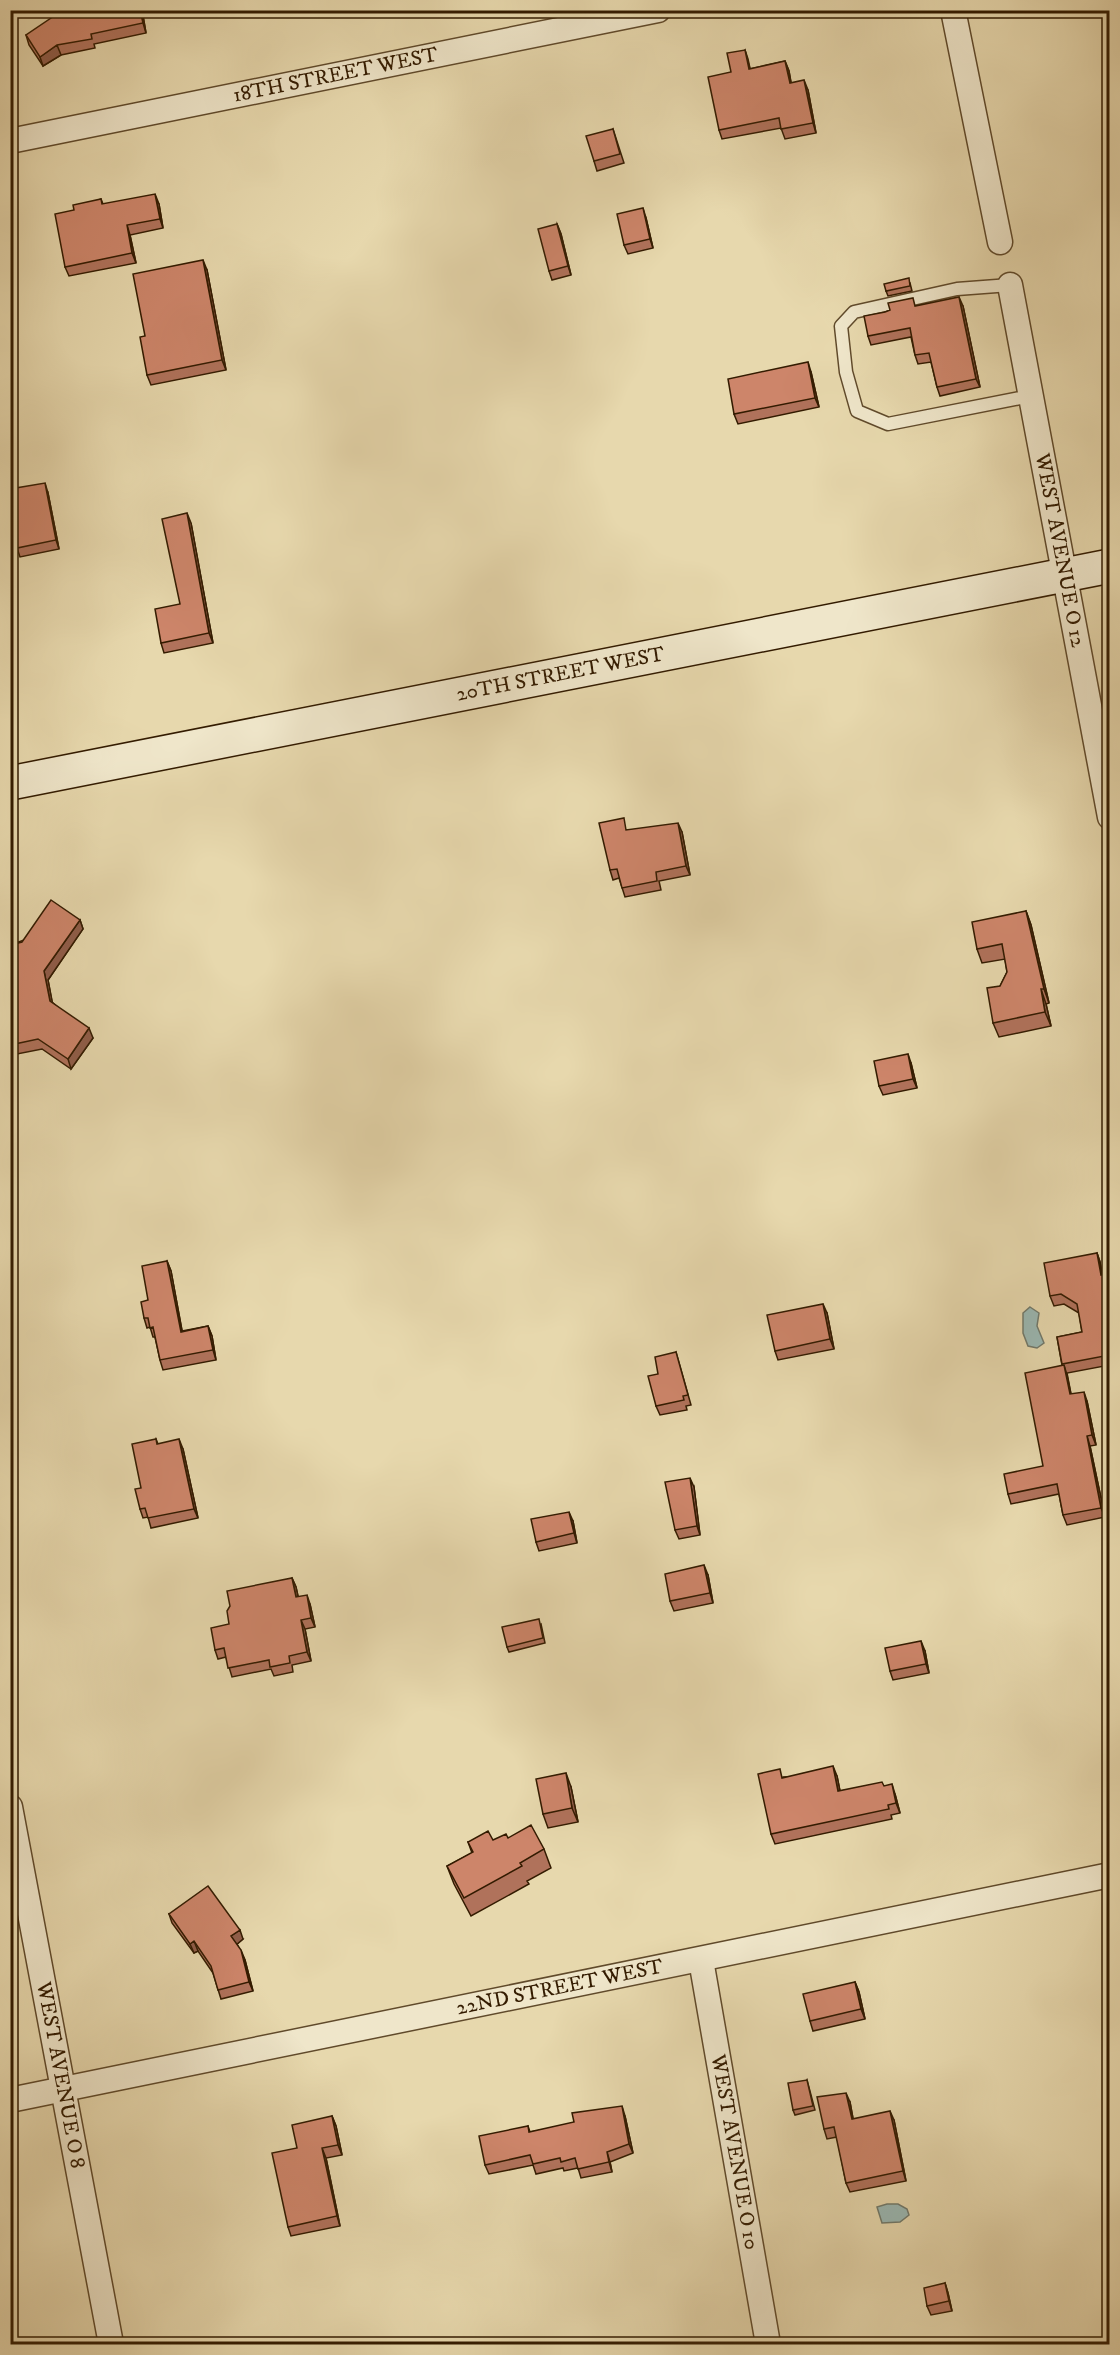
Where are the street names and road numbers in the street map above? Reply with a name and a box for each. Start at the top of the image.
street label: 18TH STREET WEST [231,42,440,109]
street label: WEST AVENUE O 12 [1029,450,1091,650]
street label: 20TH STREET WEST [454,641,667,708]
street label: 22ND STREET WEST [454,1954,665,2021]
street label: WEST AVENUE O 8 [30,1979,91,2171]
street label: WEST AVENUE O 10 [705,2051,764,2252]

